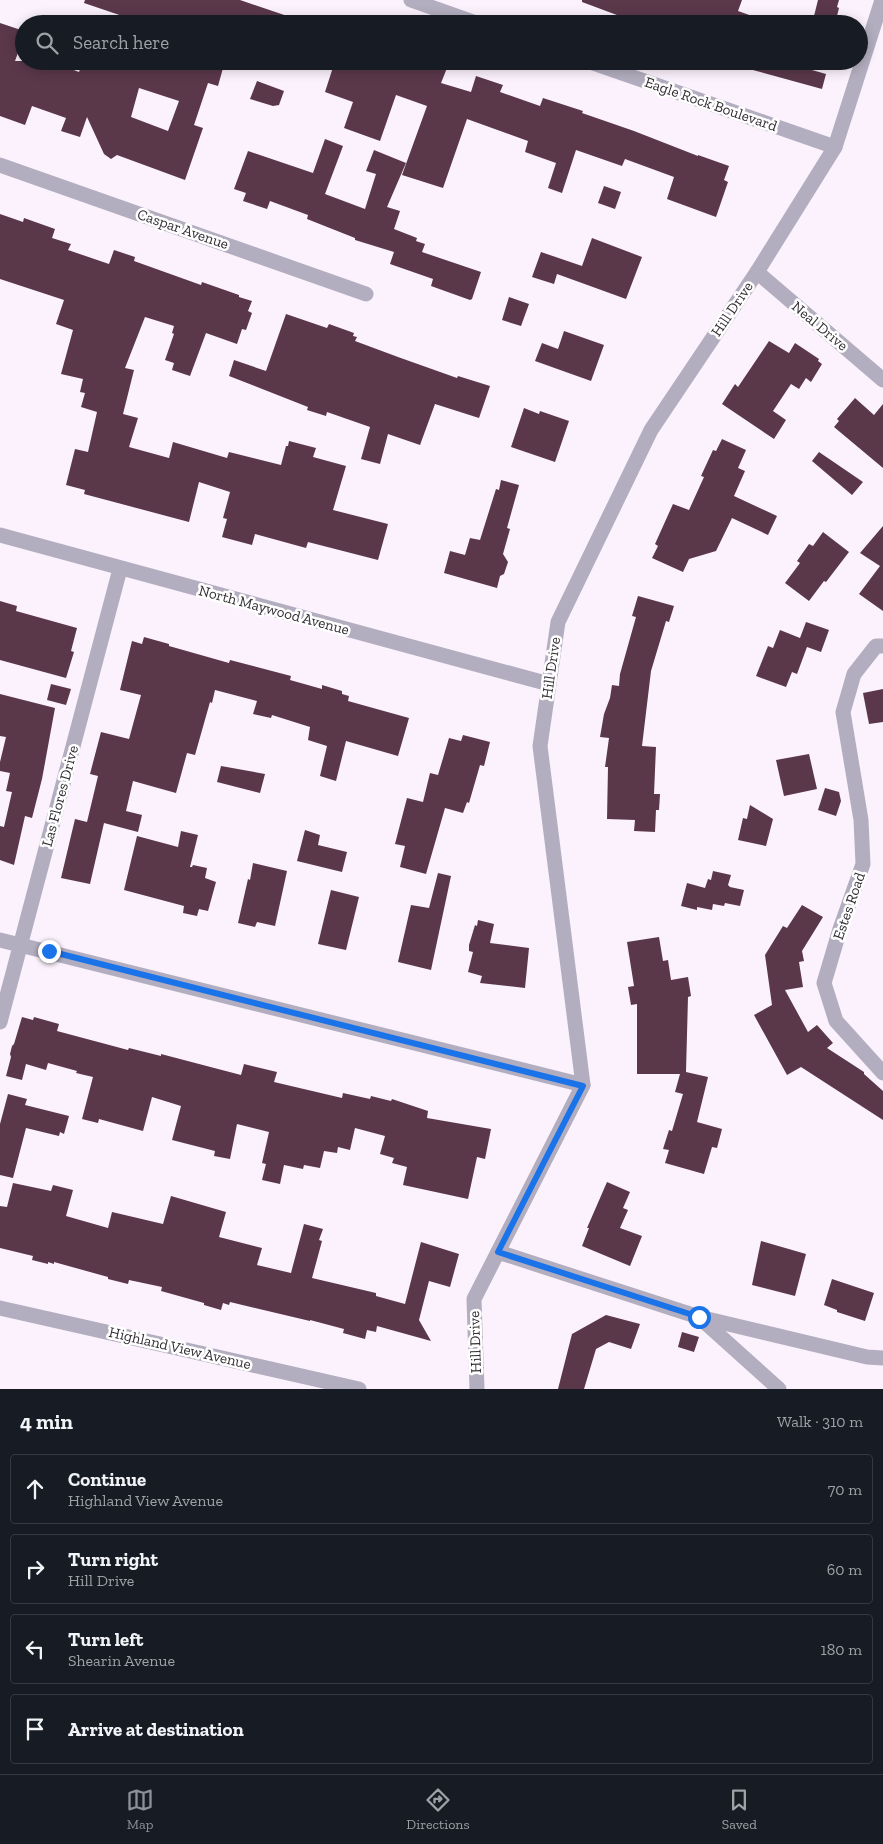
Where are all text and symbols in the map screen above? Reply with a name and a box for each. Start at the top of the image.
search box [15,15,868,70]
icon: search [33,29,61,57]
text: Search here [73,31,169,54]
street label: Eagle Rock Boulevard [642,73,780,135]
street label: Caspar Avenue [135,205,231,253]
street label: Hill Drive [707,278,757,340]
street label: Neal Drive [788,297,852,355]
street label: North Maywood Avenue [197,581,351,639]
street label: Hill Drive [538,636,564,700]
street label: Las Flores Drive [38,743,82,849]
street label: Estes Road [829,869,869,942]
route end [38,940,61,963]
route start [688,1306,711,1329]
street label: Hill Drive [465,1311,485,1373]
street label: Highland View Avenue [107,1323,253,1373]
text: 4 min [20,1409,73,1434]
text: Walk · 310 m [777,1412,863,1431]
text: Continue [68,1468,146,1491]
icon: ahead [21,1475,49,1503]
text: 70 m [828,1480,862,1499]
text: Highland View Avenue [68,1491,223,1510]
text: Turn right [68,1548,158,1571]
icon: right [21,1555,49,1583]
text: 60 m [827,1560,862,1579]
text: Hill Drive [68,1571,134,1590]
text: Turn left [68,1628,143,1651]
icon: left [21,1635,49,1663]
text: 180 m [821,1640,862,1659]
text: Shearin Avenue [68,1651,175,1670]
icon: arrive [21,1715,49,1743]
text: Arrive at destination [68,1718,244,1741]
tab: Map [126,1786,154,1833]
tab: Directions [406,1786,470,1833]
tab: Saved [722,1786,757,1833]

